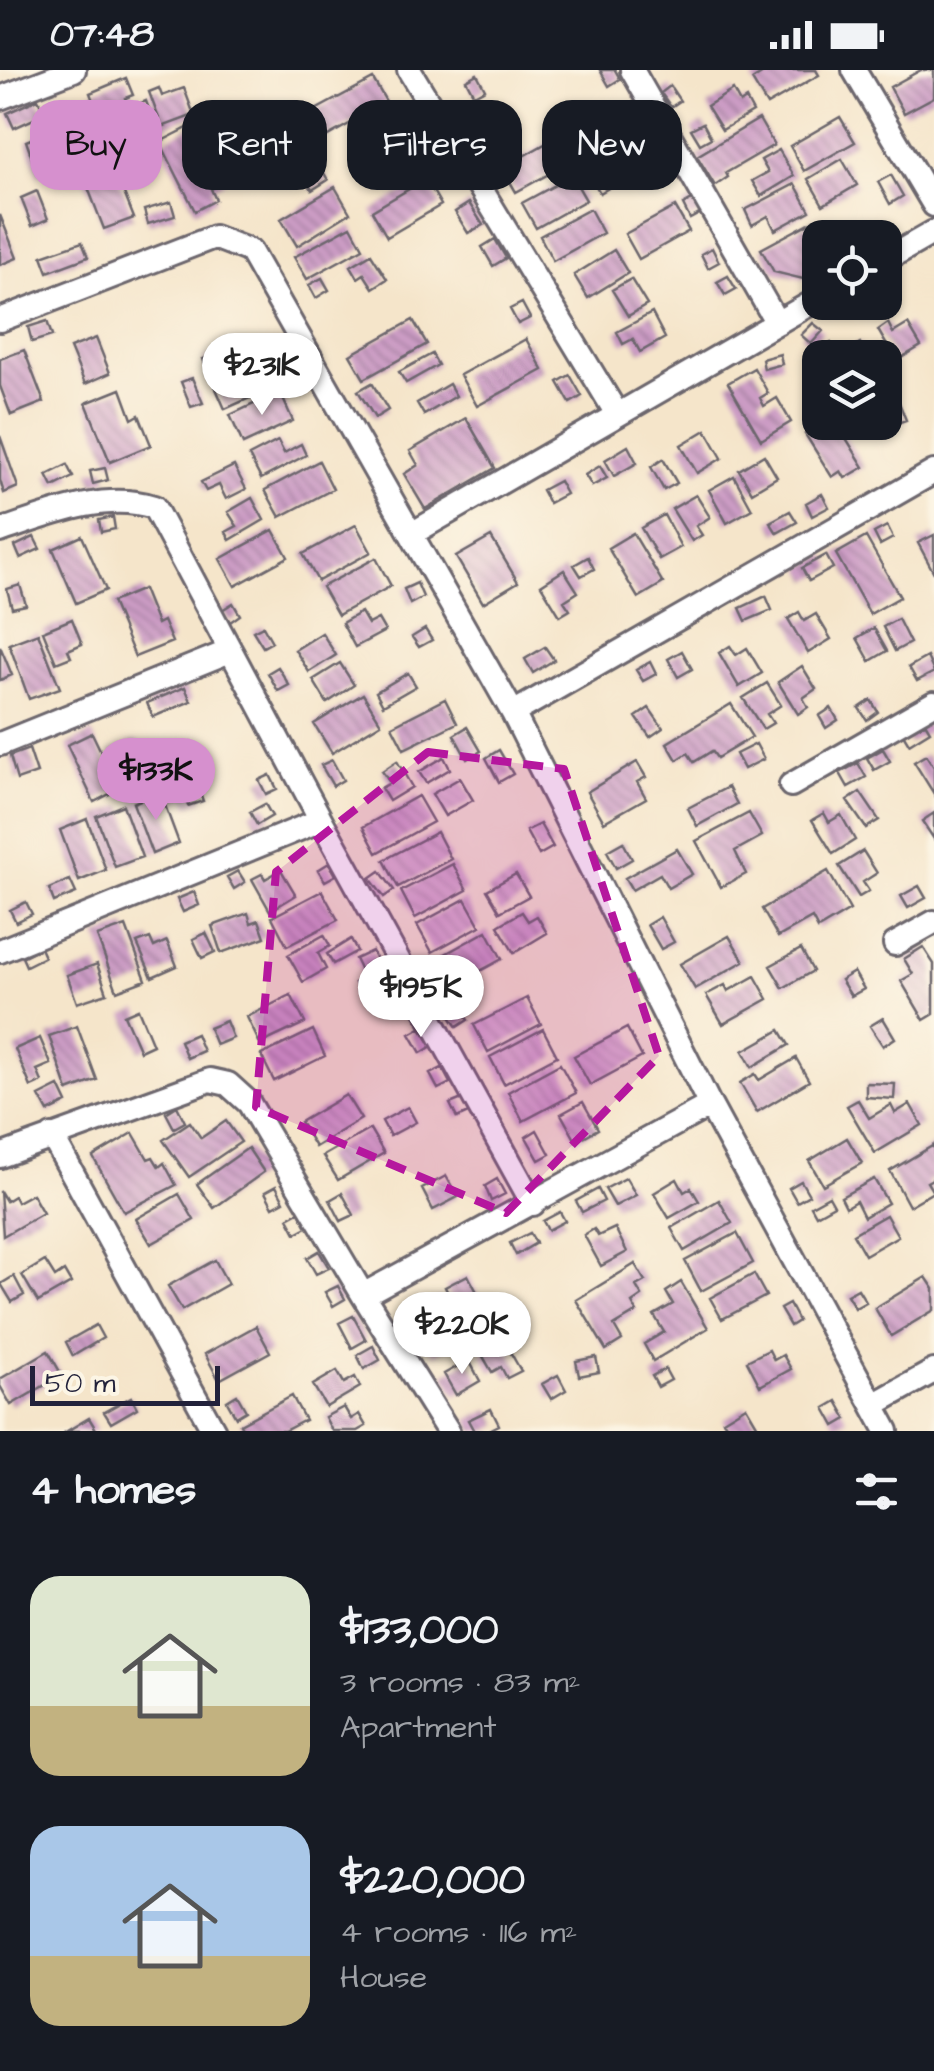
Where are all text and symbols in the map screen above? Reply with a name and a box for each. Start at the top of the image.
text: 07:48 [50,9,154,61]
chip: Buy [30,100,162,190]
chip: Rent [182,100,327,190]
chip: Filters [347,100,522,190]
chip: New [542,100,682,190]
map controls [802,220,902,440]
button: locate [802,220,902,320]
pin: $231K [192,333,332,418]
button: layers [802,340,902,440]
text: $231K [224,343,300,388]
pin: $133K [86,738,226,823]
text: $133K [119,748,193,793]
pin: $195K [351,955,491,1040]
text: $195K [380,965,462,1010]
pin: $220K [392,1292,532,1377]
text: $220K [415,1302,509,1347]
scale bar [30,1361,220,1406]
text: 50 m [45,1364,116,1403]
text: 4 homes [30,1462,196,1520]
icon: filters [849,1464,904,1519]
text: $133,000 [340,1602,498,1660]
icon: home [110,1616,230,1736]
text: 3 rooms · 83 m² [340,1660,581,1705]
text: Apartment [340,1705,496,1750]
text: $220,000 [340,1852,525,1910]
icon: home [110,1866,230,1986]
text: 4 rooms · 116 m² [340,1910,577,1955]
text: House [340,1955,427,2000]

